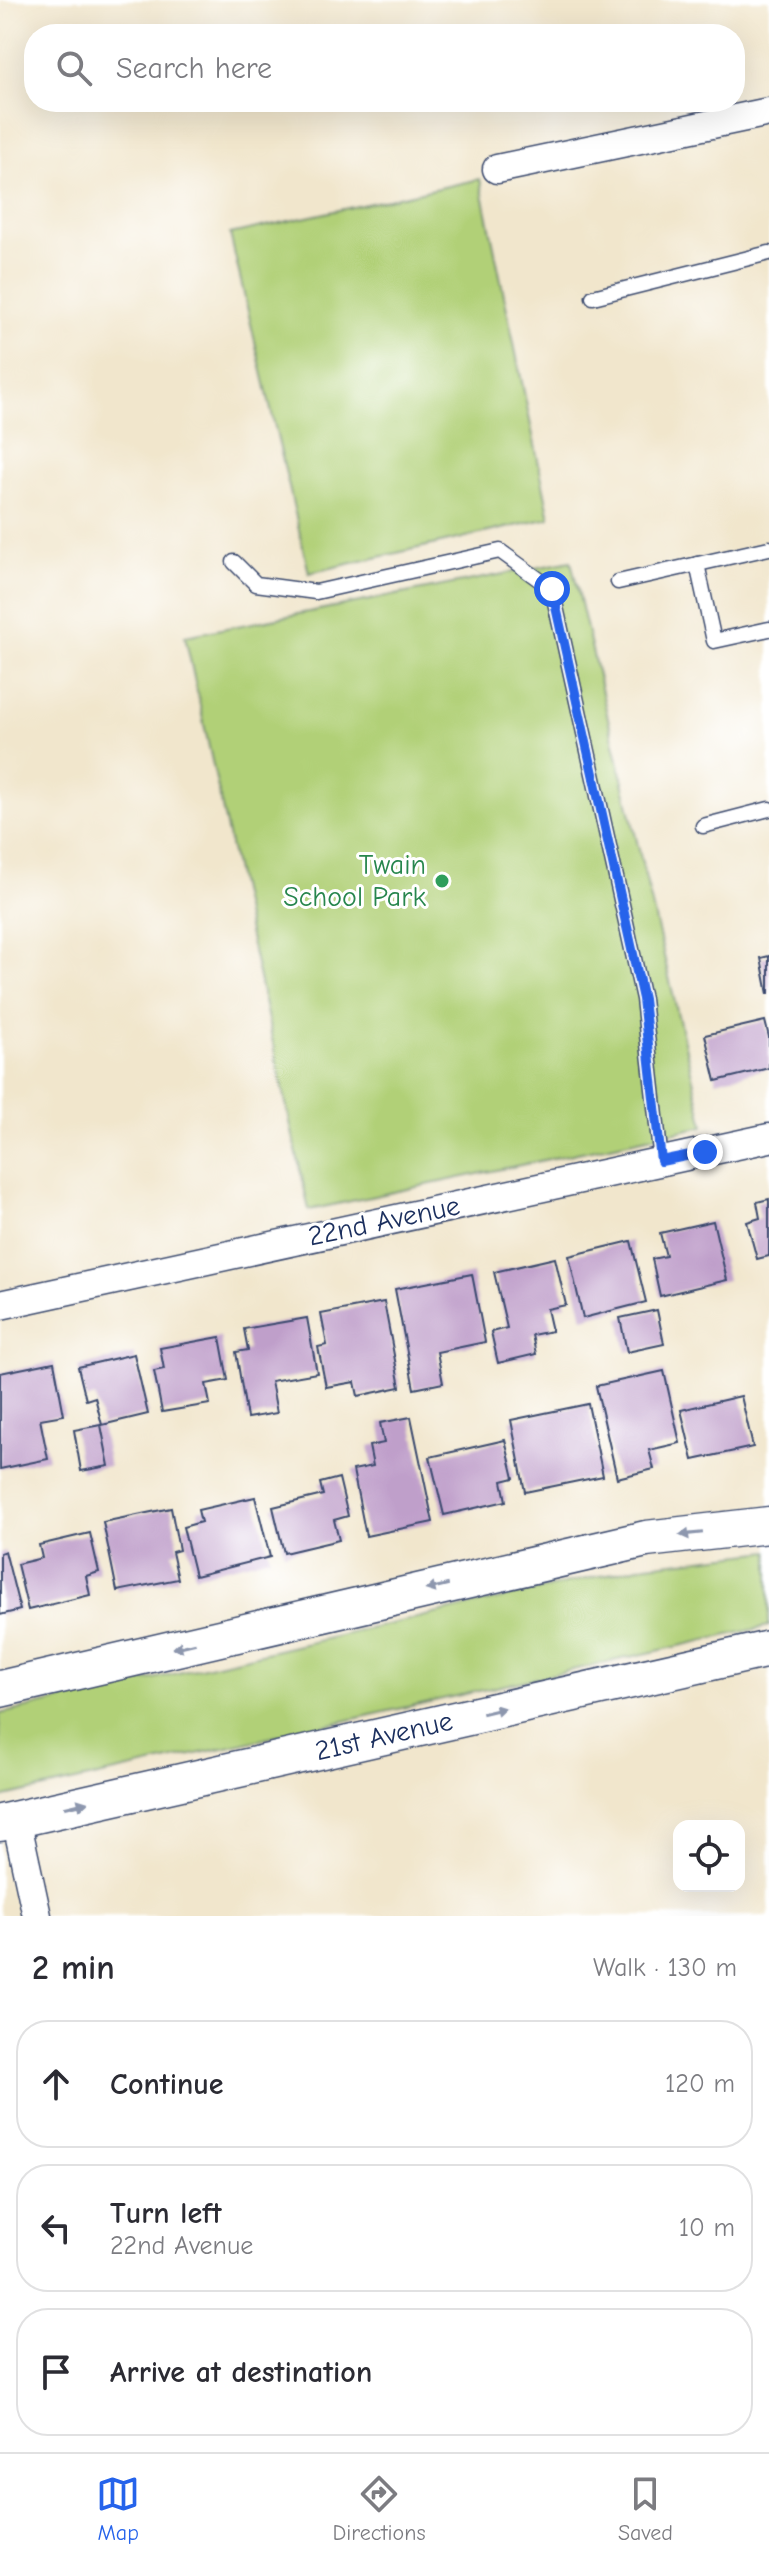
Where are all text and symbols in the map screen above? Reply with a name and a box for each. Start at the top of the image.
search box [24,24,745,112]
icon: search [52,46,96,90]
text: Search here [116,51,272,86]
route start [534,571,570,607]
place label: Twain School Park [283,849,426,913]
marker: Twain School Park [433,872,451,890]
route end [687,1134,723,1170]
street label: 22nd Avenue [305,1189,463,1253]
one-way arrow [679,1527,704,1540]
one-way arrow [425,1581,450,1594]
one-way arrow [171,1640,196,1653]
one-way arrow [481,1704,506,1717]
street label: 21st Avenue [312,1705,456,1767]
one-way arrow [64,1798,89,1811]
map controls [673,1820,745,1892]
button: locate [673,1820,745,1892]
text: 2 min [32,1948,115,1988]
text: Walk · 130 m [593,1953,737,1983]
icon: ahead [34,2062,78,2106]
text: Continue [110,2067,224,2102]
text: 120 m [665,2069,735,2099]
text: Turn left [110,2196,222,2231]
icon: left [34,2206,78,2250]
text: 10 m [679,2213,735,2243]
text: 22nd Avenue [110,2231,253,2261]
icon: arrive [34,2350,78,2394]
text: Arrive at destination [110,2355,372,2390]
tab: Map [96,2472,140,2546]
tab: Directions [333,2472,426,2546]
tab: Saved [618,2472,673,2546]

